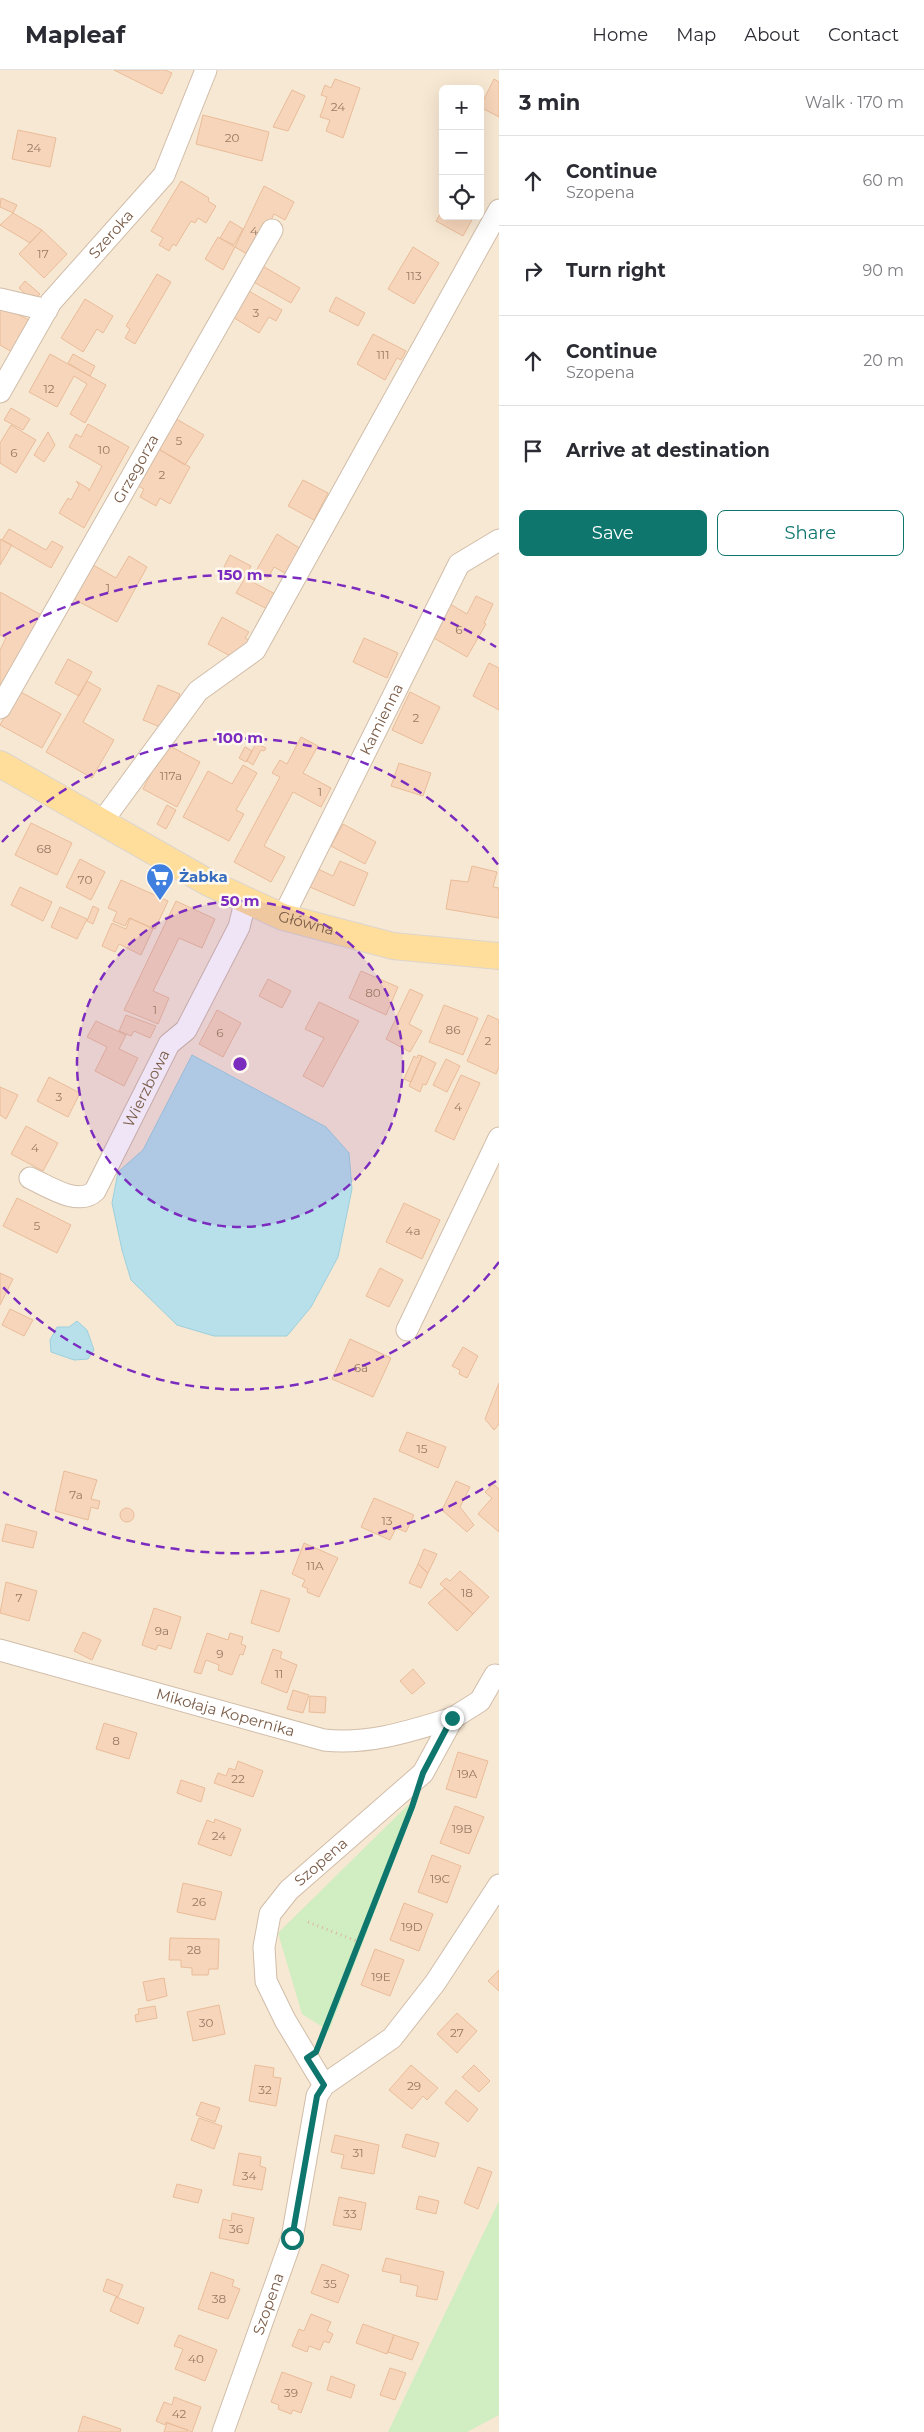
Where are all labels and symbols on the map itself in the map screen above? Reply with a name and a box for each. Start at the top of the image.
house number: 24 [331,99,345,114]
house number: 20 [225,130,239,145]
house number: 24 [27,140,41,155]
street label: Szeroka [84,206,137,262]
house number: 4 [250,223,258,238]
house number: 17 [37,246,49,261]
house number: 113 [406,268,422,283]
house number: 3 [253,305,260,320]
house number: 111 [377,347,390,362]
house number: 12 [43,381,55,396]
street label: Grzegorza [108,431,163,507]
house number: 5 [176,433,183,448]
house number: 10 [98,442,110,457]
house number: 6 [10,445,18,460]
house number: 2 [159,467,166,482]
text: 150 m [218,565,262,584]
house number: 1 [106,580,110,595]
house number: 6 [455,622,463,637]
street label: Kamienna [355,680,407,758]
house number: 2 [413,710,420,725]
text: 100 m [217,728,263,747]
house number: 117a [160,768,182,783]
house number: 1 [318,784,322,799]
house number: 68 [37,841,52,856]
supermarket icon: Żabka [145,862,175,901]
place label: Żabka [179,867,228,886]
house number: 70 [78,872,92,887]
text: 50 m [220,891,260,910]
street label: Główna [276,906,336,939]
house number: 80 [365,985,381,1000]
house number: 1 [153,1002,157,1017]
house number: 86 [446,1022,460,1037]
house number: 6 [216,1025,224,1040]
house number: 2 [485,1033,492,1048]
street label: Wierzbowa [119,1046,174,1130]
centre of rings [231,1055,249,1073]
house number: 3 [56,1089,63,1104]
house number: 4 [454,1099,462,1114]
house number: 4 [31,1140,39,1155]
house number: 5 [34,1218,41,1233]
house number: 4a [405,1223,421,1238]
house number: 6a [354,1360,368,1375]
house number: 15 [416,1441,428,1456]
house number: 7a [69,1487,83,1502]
house number: 13 [381,1513,393,1528]
house number: 11A [306,1558,324,1573]
house number: 18 [461,1585,473,1600]
house number: 7 [15,1590,23,1605]
house number: 9a [155,1623,169,1638]
house number: 9 [216,1646,224,1661]
house number: 11 [275,1666,283,1681]
street label: Mikołaja Kopernika [154,1684,297,1740]
route end [441,1707,464,1730]
house number: 8 [112,1733,120,1748]
house number: 19A [457,1766,477,1781]
house number: 22 [231,1771,245,1786]
house number: 19B [452,1821,472,1836]
house number: 24 [212,1828,226,1843]
street label: Szopena [290,1833,351,1890]
house number: 19C [430,1871,451,1886]
house number: 26 [192,1894,206,1909]
house number: 19D [401,1919,423,1934]
house number: 28 [187,1942,202,1957]
house number: 19E [371,1969,391,1984]
house number: 30 [199,2015,213,2030]
house number: 27 [450,2025,464,2040]
house number: 29 [407,2078,421,2093]
house number: 32 [258,2082,272,2097]
house number: 31 [352,2145,364,2160]
house number: 34 [242,2168,256,2183]
house number: 33 [343,2206,357,2221]
house number: 36 [229,2221,243,2236]
route start [281,2227,304,2250]
street label: Szopena [248,2270,288,2337]
house number: 35 [323,2276,337,2291]
house number: 38 [212,2291,227,2306]
house number: 40 [188,2351,204,2366]
house number: 39 [284,2385,298,2400]
house number: 42 [172,2406,187,2421]

